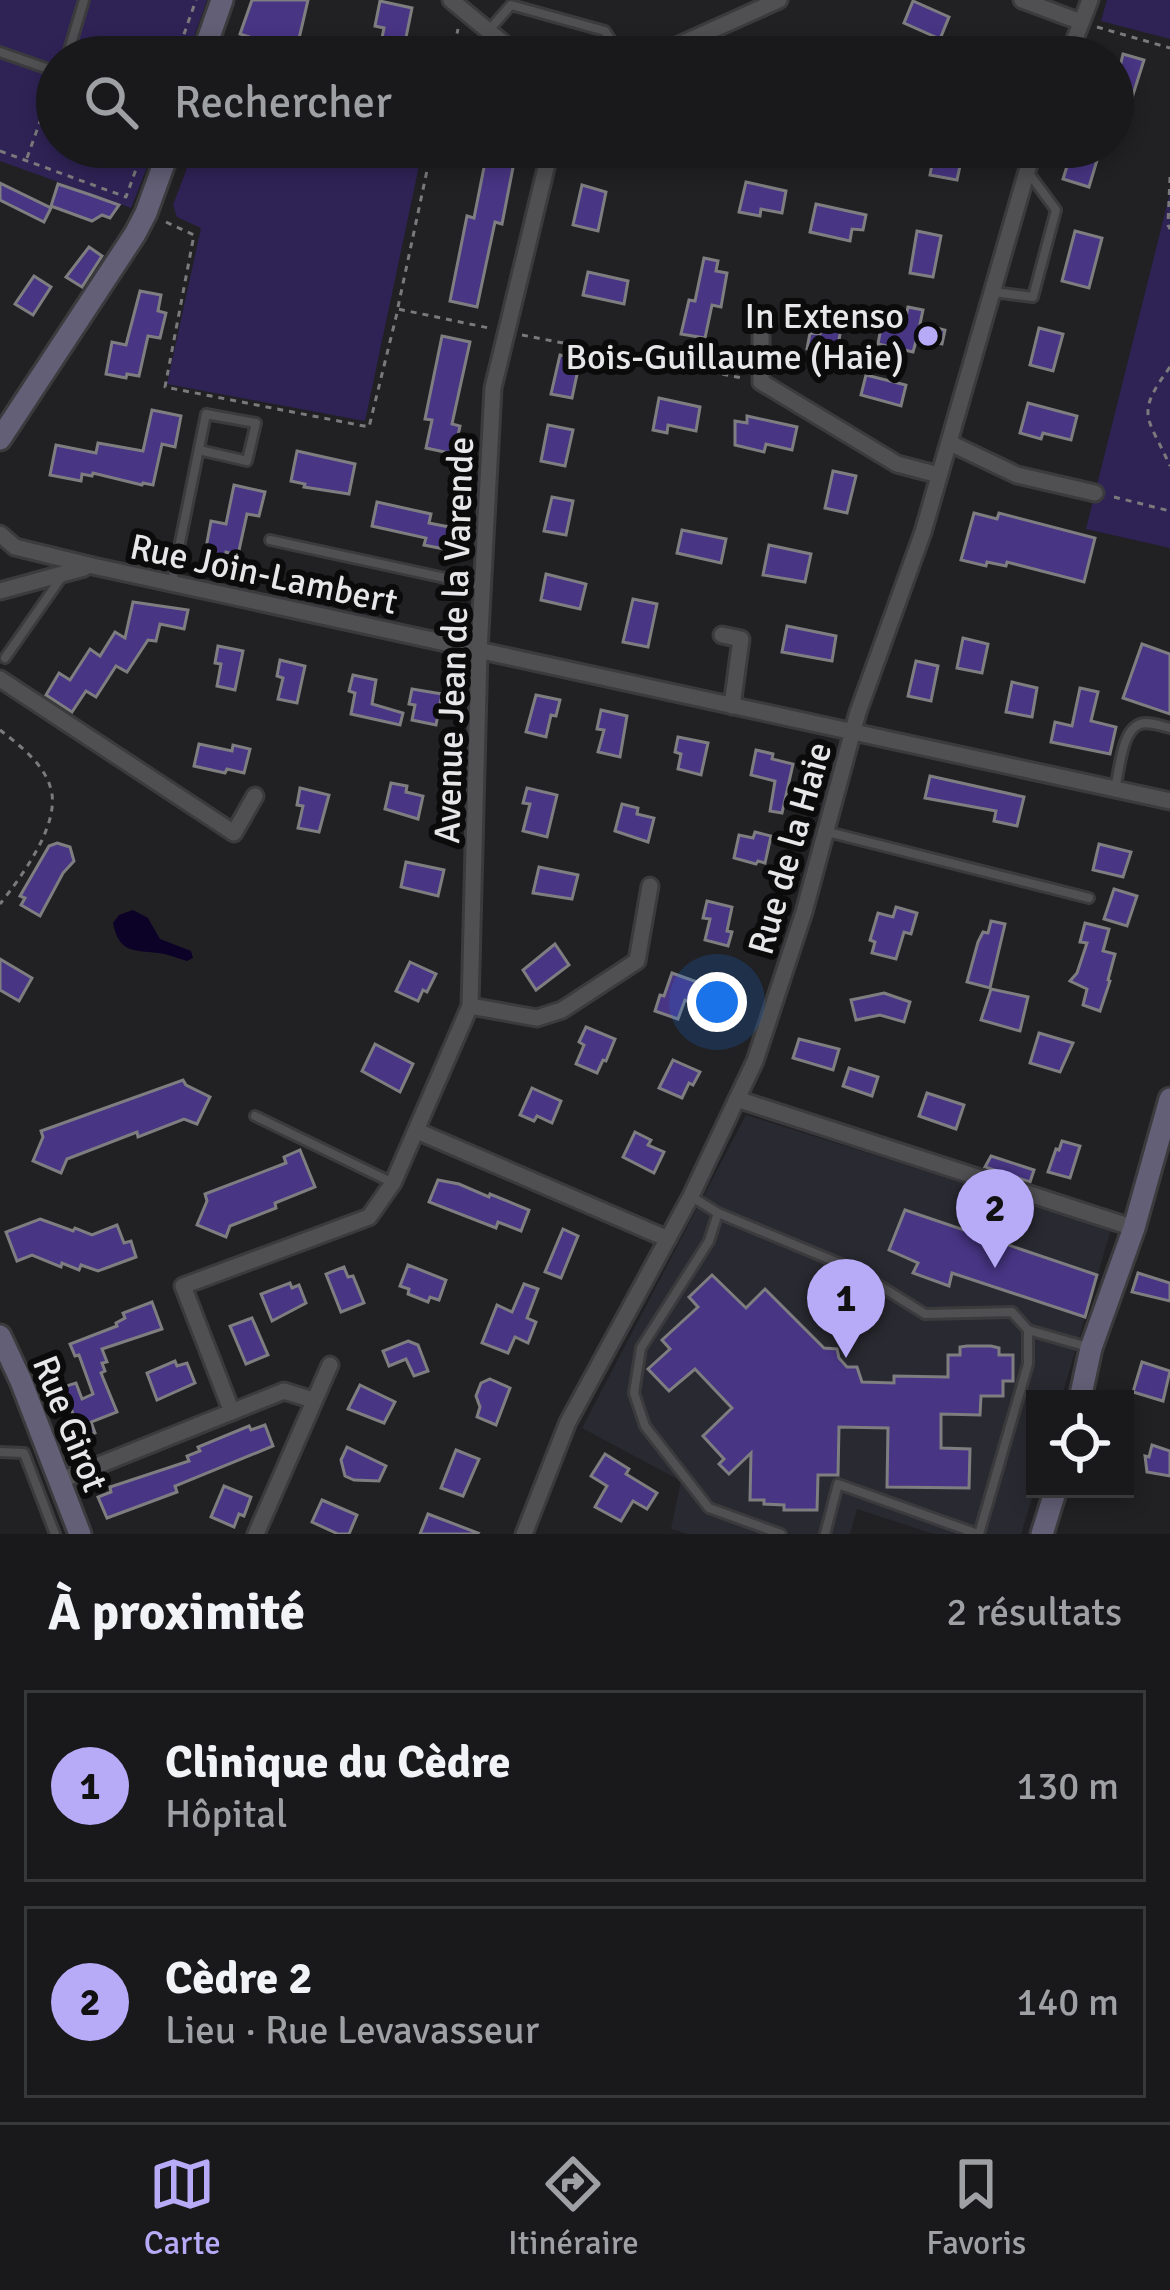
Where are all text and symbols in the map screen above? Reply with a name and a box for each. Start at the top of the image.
search box [36,36,1134,168]
icon: search [78,69,144,135]
text: Rechercher [174,75,392,130]
place label: In Extenso Bois-Guillaume (Haie) [565,294,904,380]
marker: In Extenso Bois-Guillaume (Haie) [915,323,941,349]
street label: Avenue Jean de la Varende [425,436,484,844]
street label: Rue Join-Lambert [126,524,402,625]
street label: Rue de la Haie [739,737,842,960]
your location [687,972,747,1032]
pin: 2 [956,1169,1034,1268]
pin: 1 [807,1259,885,1358]
street label: Rue Girot [22,1349,117,1498]
map controls [1026,1390,1134,1498]
button: locate [1026,1390,1134,1498]
text: À proximité [48,1581,305,1644]
text: 2 résultats [946,1588,1122,1636]
text: Clinique du Cèdre [165,1735,511,1790]
text: 1 [79,1762,101,1810]
text: 130 m [1016,1762,1119,1810]
text: Hôpital [165,1790,288,1838]
text: Cèdre 2 [165,1951,313,2006]
text: 2 [79,1978,101,2026]
text: 140 m [1016,1978,1119,2026]
text: Lieu · Rue Levavasseur [165,2006,539,2054]
tab: Carte [144,2151,221,2264]
tab: Itinéraire [508,2151,639,2264]
tab: Favoris [926,2151,1026,2264]

